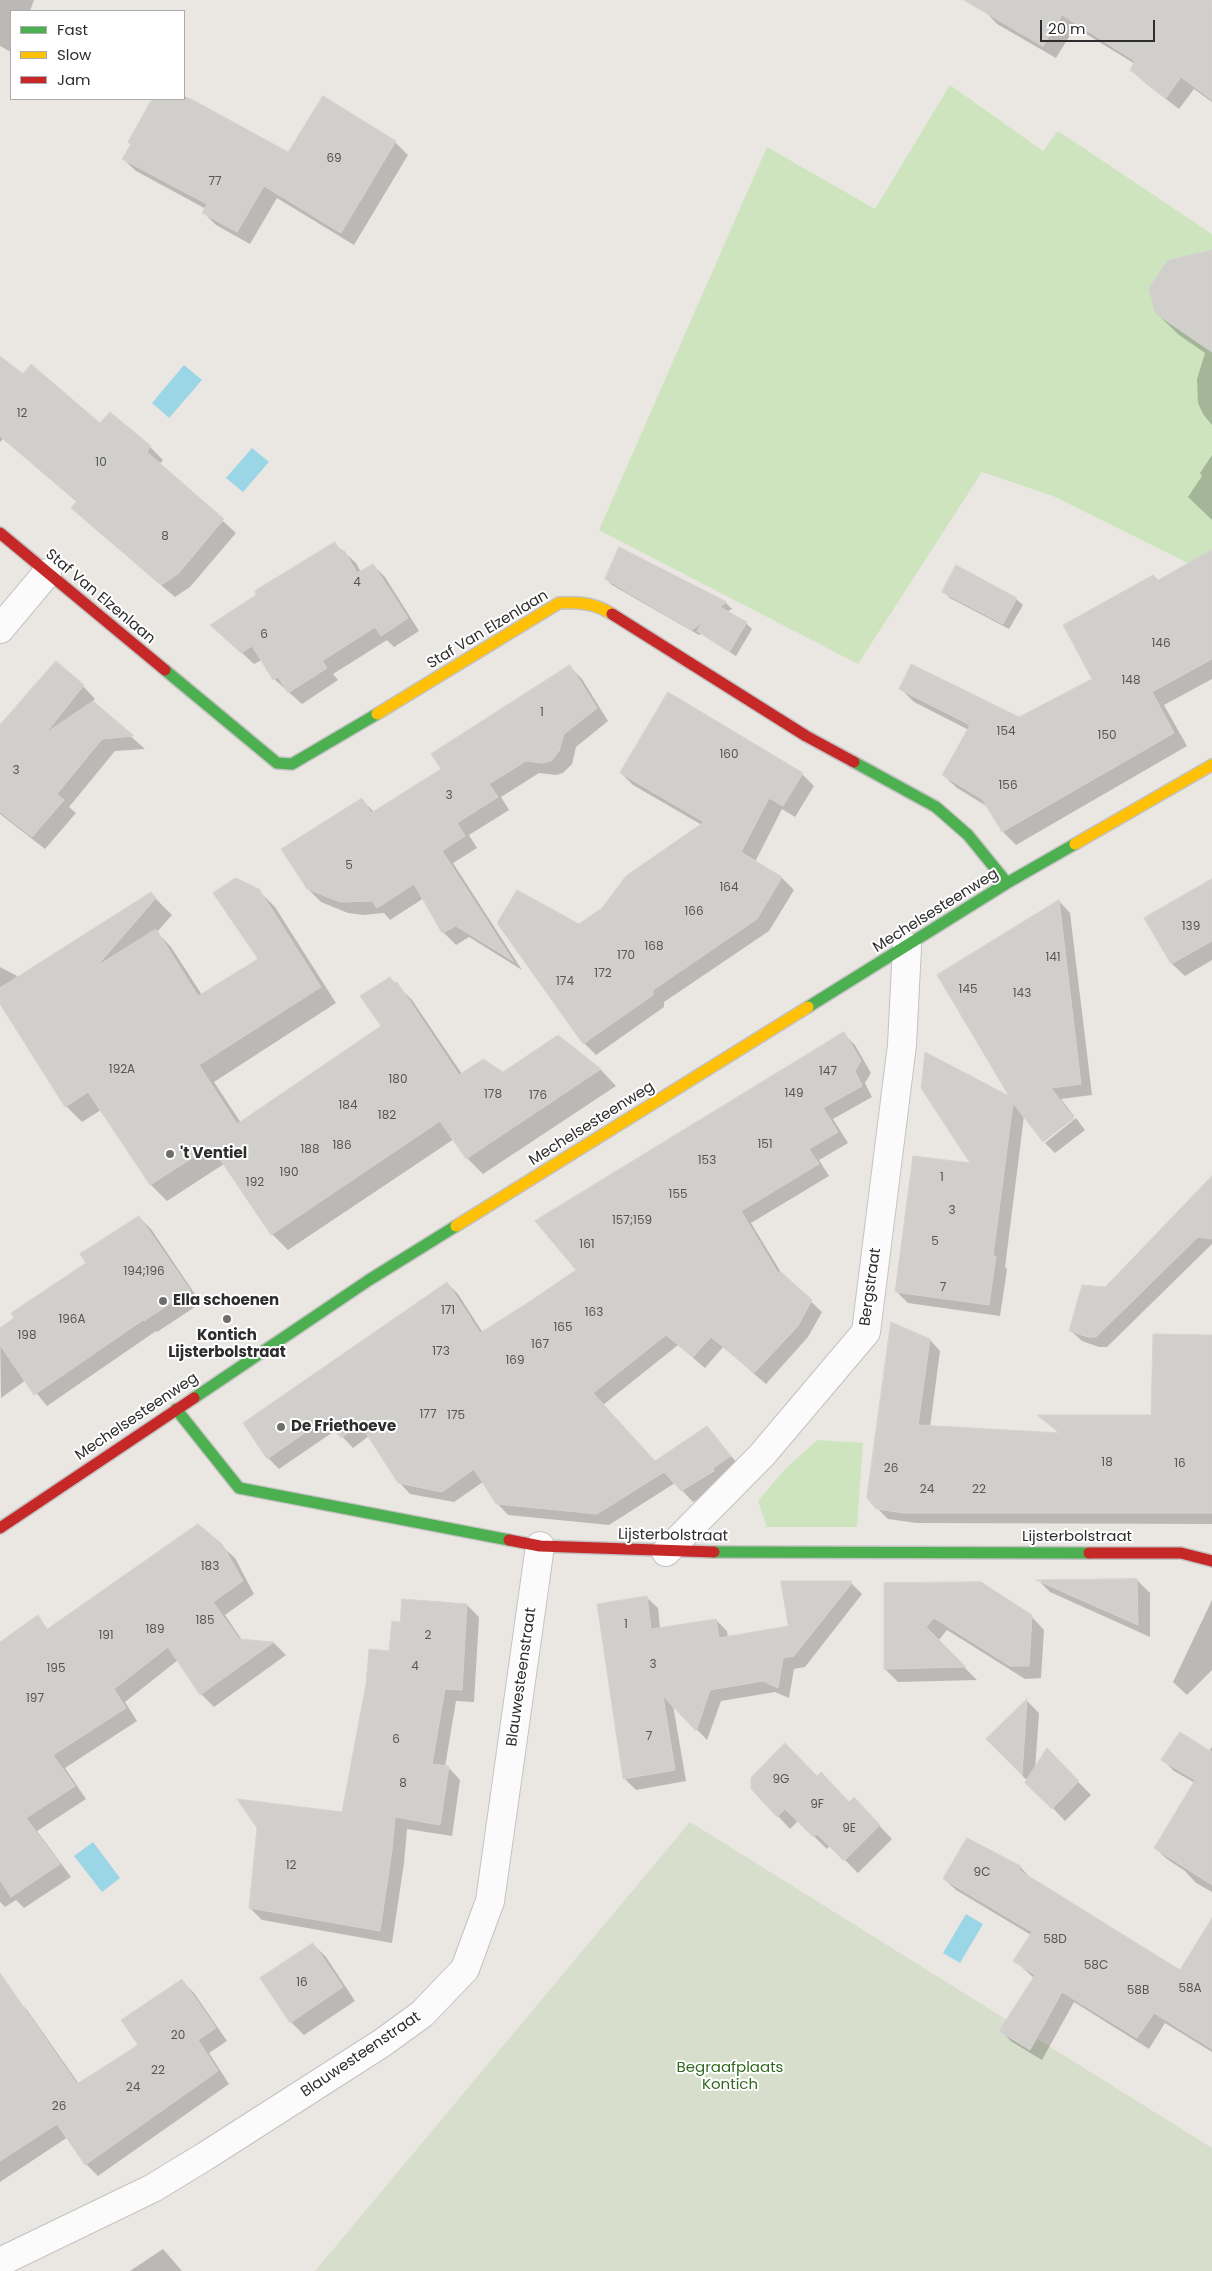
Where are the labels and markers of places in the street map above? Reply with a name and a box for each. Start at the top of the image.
place label: 't Ventiel [180,1145,247,1163]
marker: 't Ventiel [164,1148,176,1160]
place label: Ella schoenen [173,1292,279,1310]
marker: Ella schoenen [157,1295,169,1307]
marker: Kontich Lijsterbolstraat [221,1313,233,1325]
place label: Kontich Lijsterbolstraat [168,1327,286,1362]
place label: De Friethoeve [291,1418,396,1436]
marker: De Friethoeve [275,1421,287,1433]

